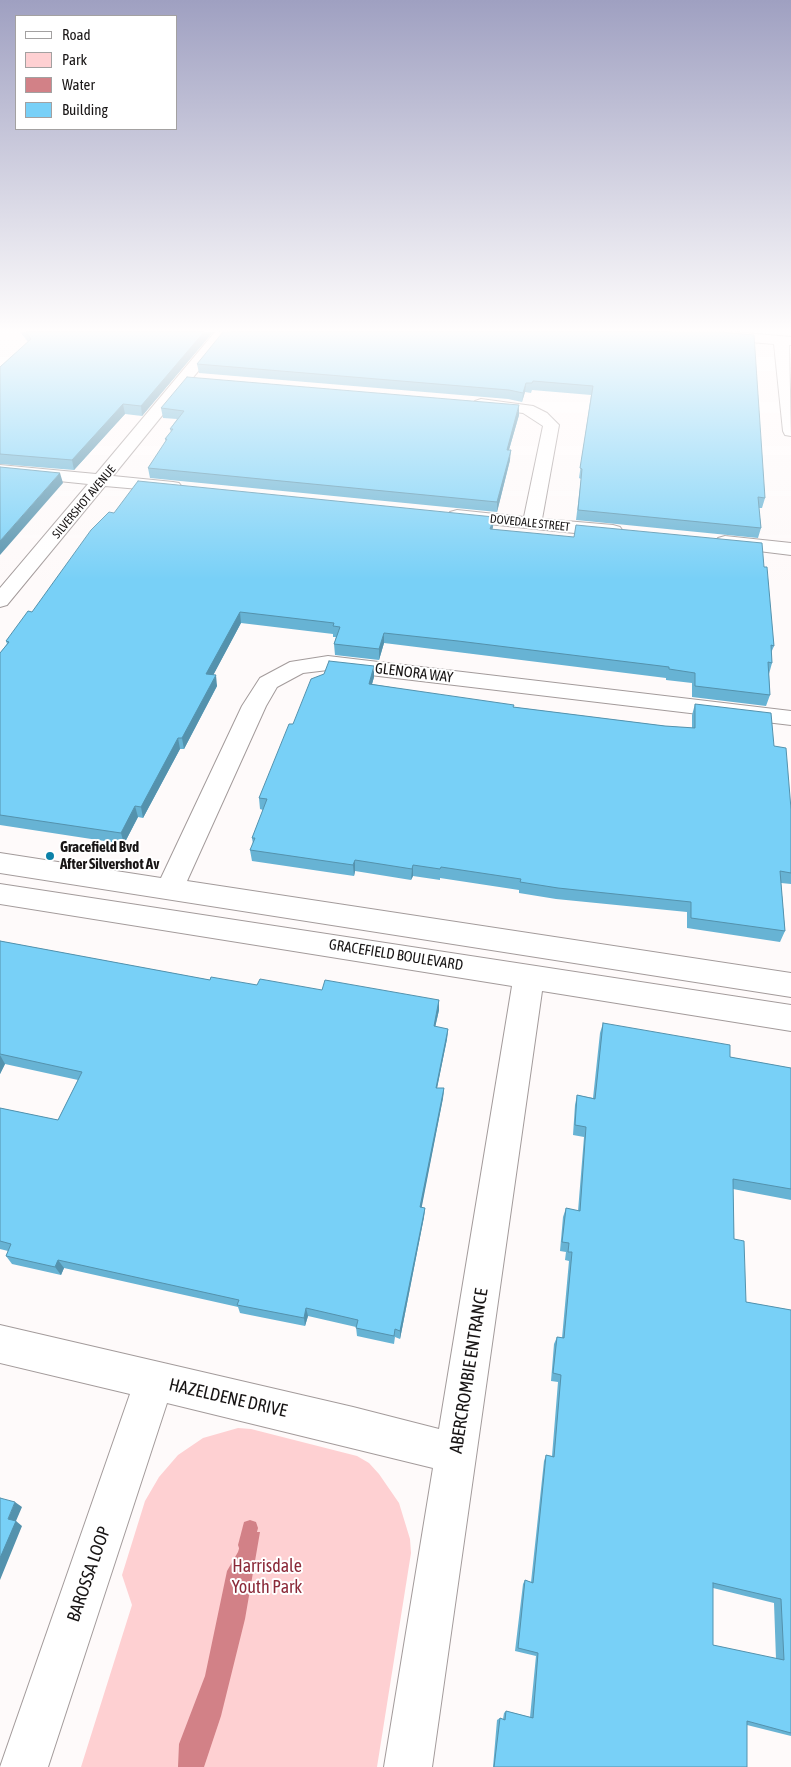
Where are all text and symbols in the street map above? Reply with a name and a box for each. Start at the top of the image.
legend [15,15,178,130]
text: Road [62,26,91,43]
text: Park [62,51,87,68]
text: Water [62,76,95,93]
text: Building [62,101,108,118]
street label: SILVERSHOT AVENUE [49,463,119,541]
street label: DOVEDALE STREET [489,512,571,534]
street label: GLENORA WAY [374,659,454,687]
place label: Gracefield Bvd After Silvershot Av [60,838,159,873]
marker: Gracefield Bvd After Silvershot Av [44,850,56,862]
street label: GRACEFIELD BOULEVARD [328,935,464,975]
street label: ABERCROMBIE ENTRANCE [445,1287,493,1455]
street label: HAZELDENE DRIVE [167,1374,289,1422]
street label: BAROSSA LOOP [63,1523,115,1625]
park label: Harrisdale Youth Park [232,1555,302,1598]

